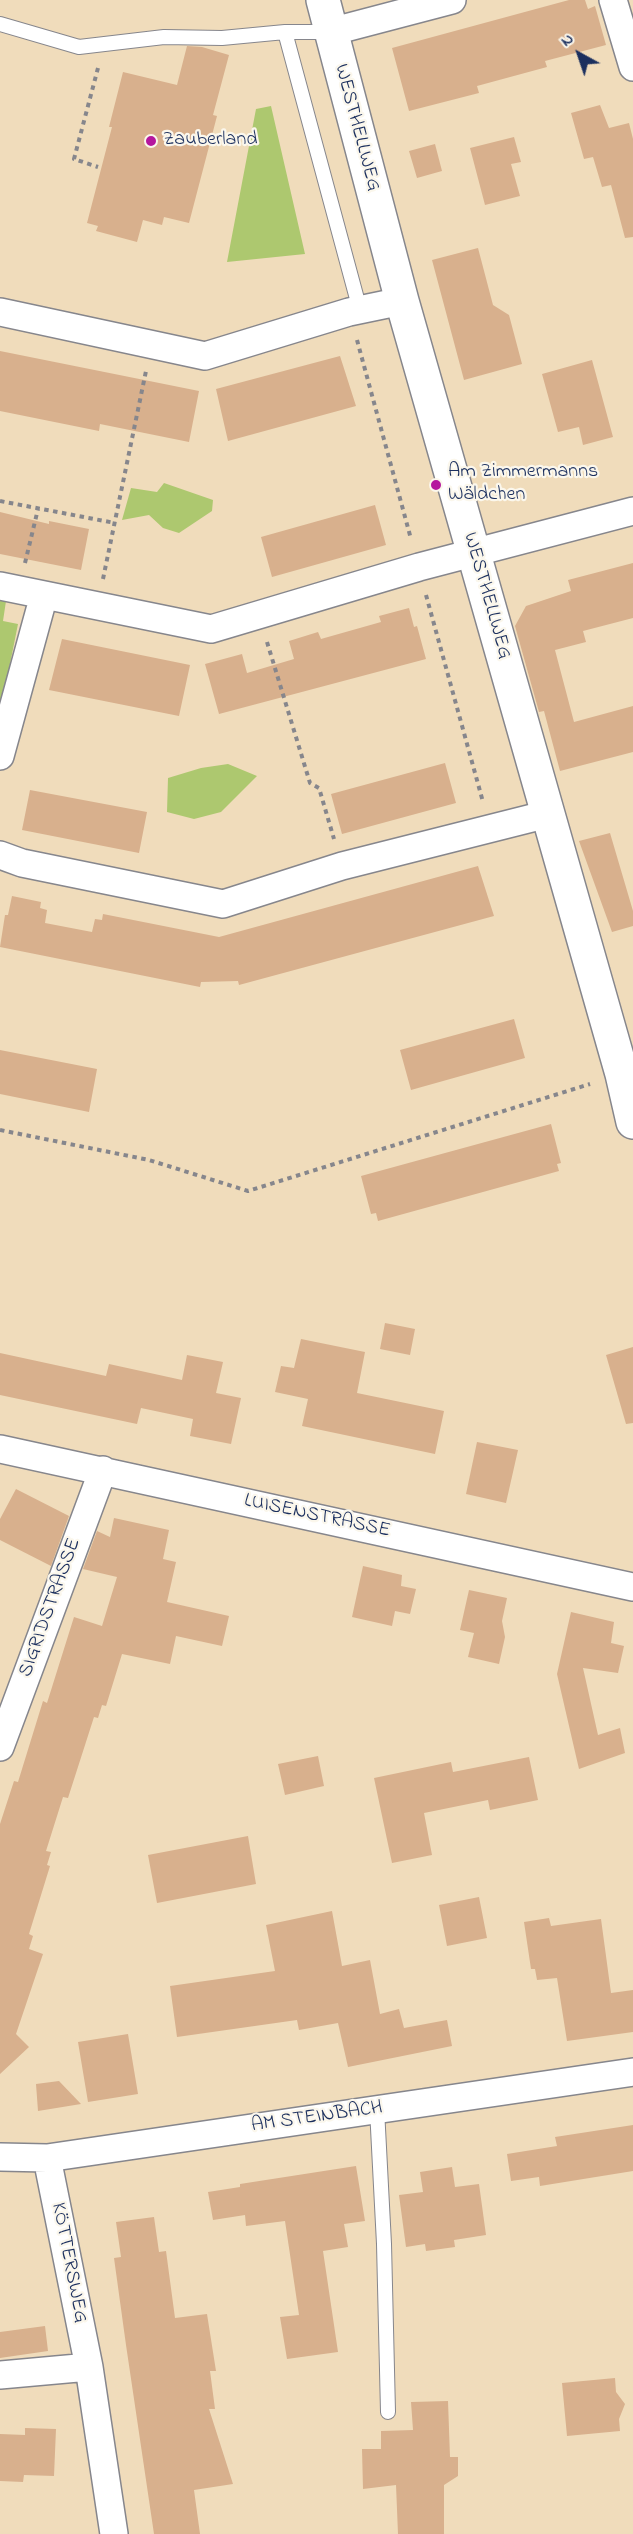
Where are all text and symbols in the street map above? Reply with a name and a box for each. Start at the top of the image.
north arrow [549,24,609,84]
text: N [556,28,579,53]
street label: WESTHELLWEG [328,62,384,194]
place label: Zauberland [163,129,258,153]
marker: Zauberland [144,134,158,148]
place label: Am Zimmermanns Wäldchen [448,461,598,508]
marker: Am Zimmermanns Wäldchen [429,478,443,492]
street label: WESTHELLWEG [456,530,516,662]
street label: LUISENSTRASSE [242,1490,392,1544]
street label: SIGRIDSTRASSE [15,1535,87,1681]
street label: AM STEINBACH [250,2097,384,2139]
street label: KÖTTERSWEG [45,2201,91,2325]

